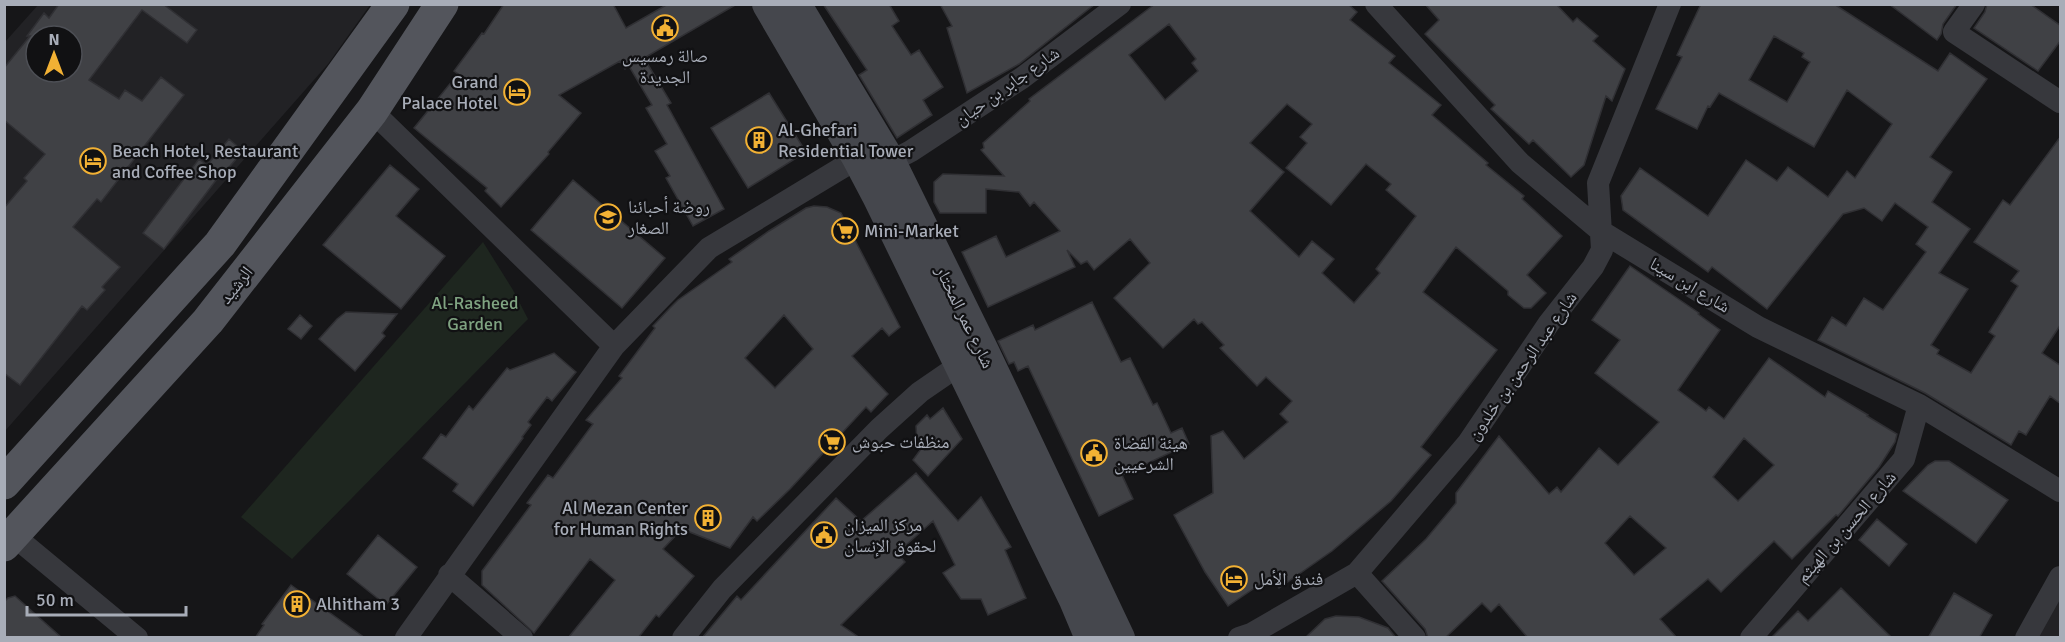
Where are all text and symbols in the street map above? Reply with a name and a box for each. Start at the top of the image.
public building icon: صالة رمسيس الجديدة [650,13,680,43]
north arrow [24,24,84,84]
text: N [48,30,60,50]
street label: شارع جابر بن حيان [950,42,1064,130]
place label: صالة رمسيس الجديدة [622,45,708,88]
place label: Grand Palace Hotel [402,71,498,114]
hotel icon: Grand Palace Hotel [502,77,532,107]
place label: Al-Ghefari Residential Tower [778,119,914,162]
building icon: Al-Ghefari Residential Tower [744,125,774,155]
place label: Beach Hotel, Restaurant and Coffee Shop [112,140,298,183]
hotel icon: Beach Hotel, Restaurant and Coffee Shop [78,146,108,176]
place label: روضة أحبائنا الصغار [627,196,710,239]
school or university icon: روضة أحبائنا الصغار [593,202,623,232]
supermarket icon: Mini-Market [830,216,860,246]
place label: Mini-Market [864,220,959,242]
street label: شارع ابن سينا [1646,252,1734,318]
street label: شارع عمر المختار [930,261,999,372]
street label: الرشيد [214,262,258,308]
street label: شارع عبد الرحمن بن خلدون [1462,287,1582,445]
park label: Al-Rasheed Garden [431,292,519,335]
supermarket icon: منظفات حبوش [817,427,847,457]
place label: منظفات حبوش [852,431,950,453]
place label: هيئة القضاة الشرعيين [1114,432,1188,475]
public building icon: هيئة القضاة الشرعيين [1079,438,1109,468]
street label: شارع الحسن بن الهيثم [1791,466,1901,588]
place label: Al Mezan Center for Human Rights [554,497,688,540]
building icon: Al Mezan Center for Human Rights [693,503,723,533]
place label: مركز الميزان لحقوق الإنسان [844,514,936,557]
public building icon: مركز الميزان لحقوق الإنسان [809,520,839,550]
hotel icon: فندق الأمل [1219,564,1249,594]
place label: فندق الأمل [1254,568,1323,590]
scale bar [27,579,186,617]
text: 50 m [36,589,74,611]
building icon: Alhitham 3 [282,589,312,619]
place label: Alhitham 3 [316,593,400,615]

